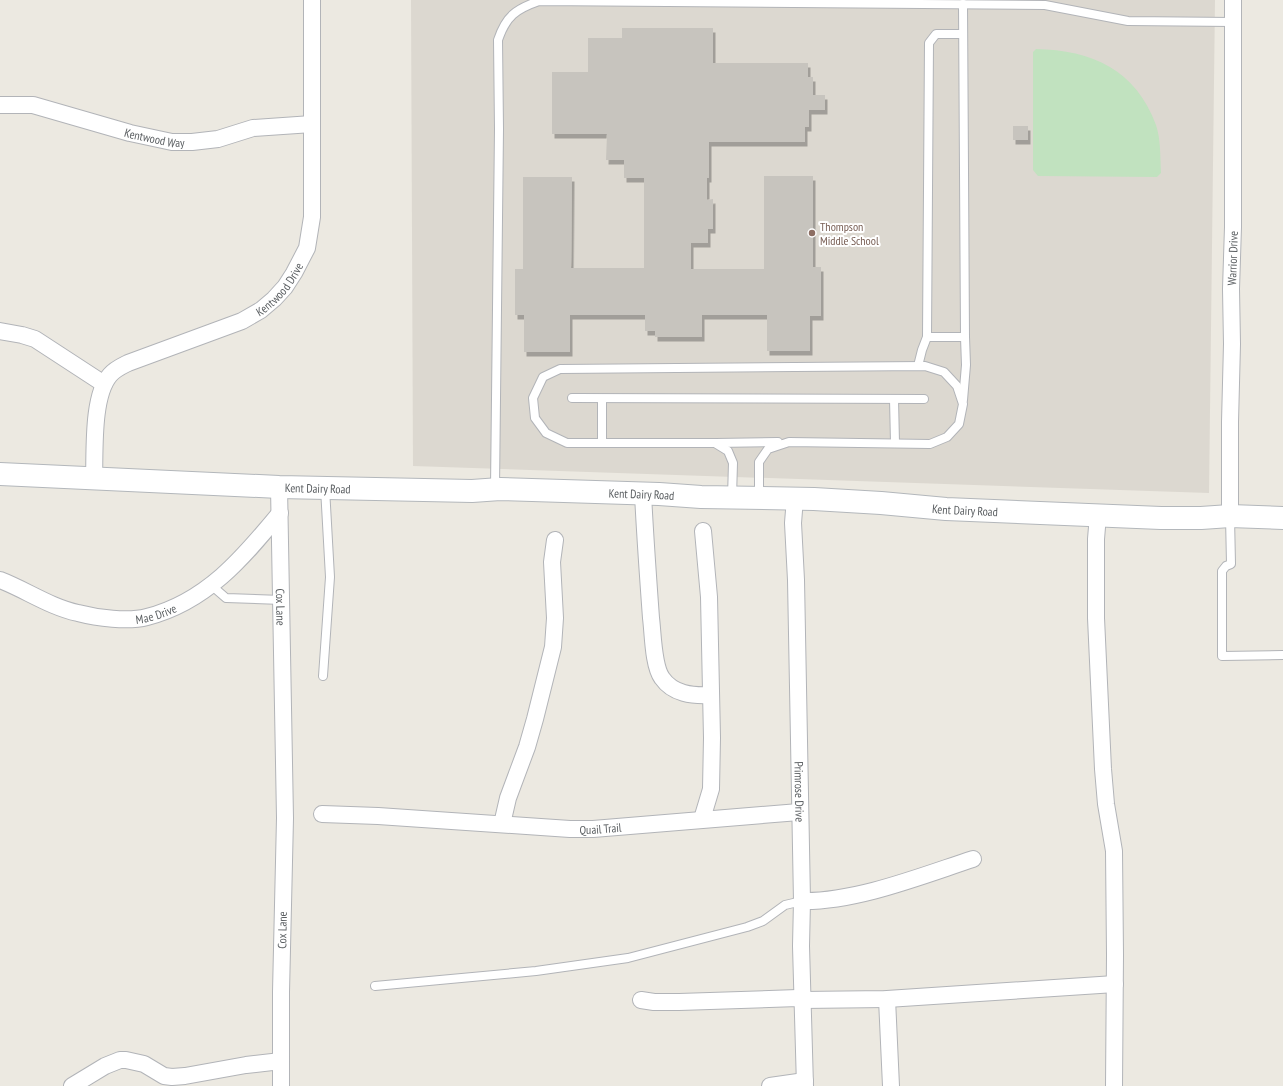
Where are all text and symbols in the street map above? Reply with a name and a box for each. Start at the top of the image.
street label: Kentwood Way [123,124,185,150]
place label: Thompson Middle School [820,219,879,248]
marker: Thompson Middle School [807,228,817,238]
street label: Warrior Drive [1224,231,1240,286]
street label: Kentwood Drive [253,260,306,319]
street label: Kent Dairy Road [285,480,351,496]
street label: Kent Dairy Road [608,485,675,503]
street label: Kent Dairy Road [931,500,998,519]
street label: Cox Lane [273,588,289,626]
street label: Mae Drive [135,600,179,626]
street label: Primrose Drive [792,761,808,822]
street label: Quail Trail [579,819,622,837]
street label: Cox Lane [274,911,290,949]

